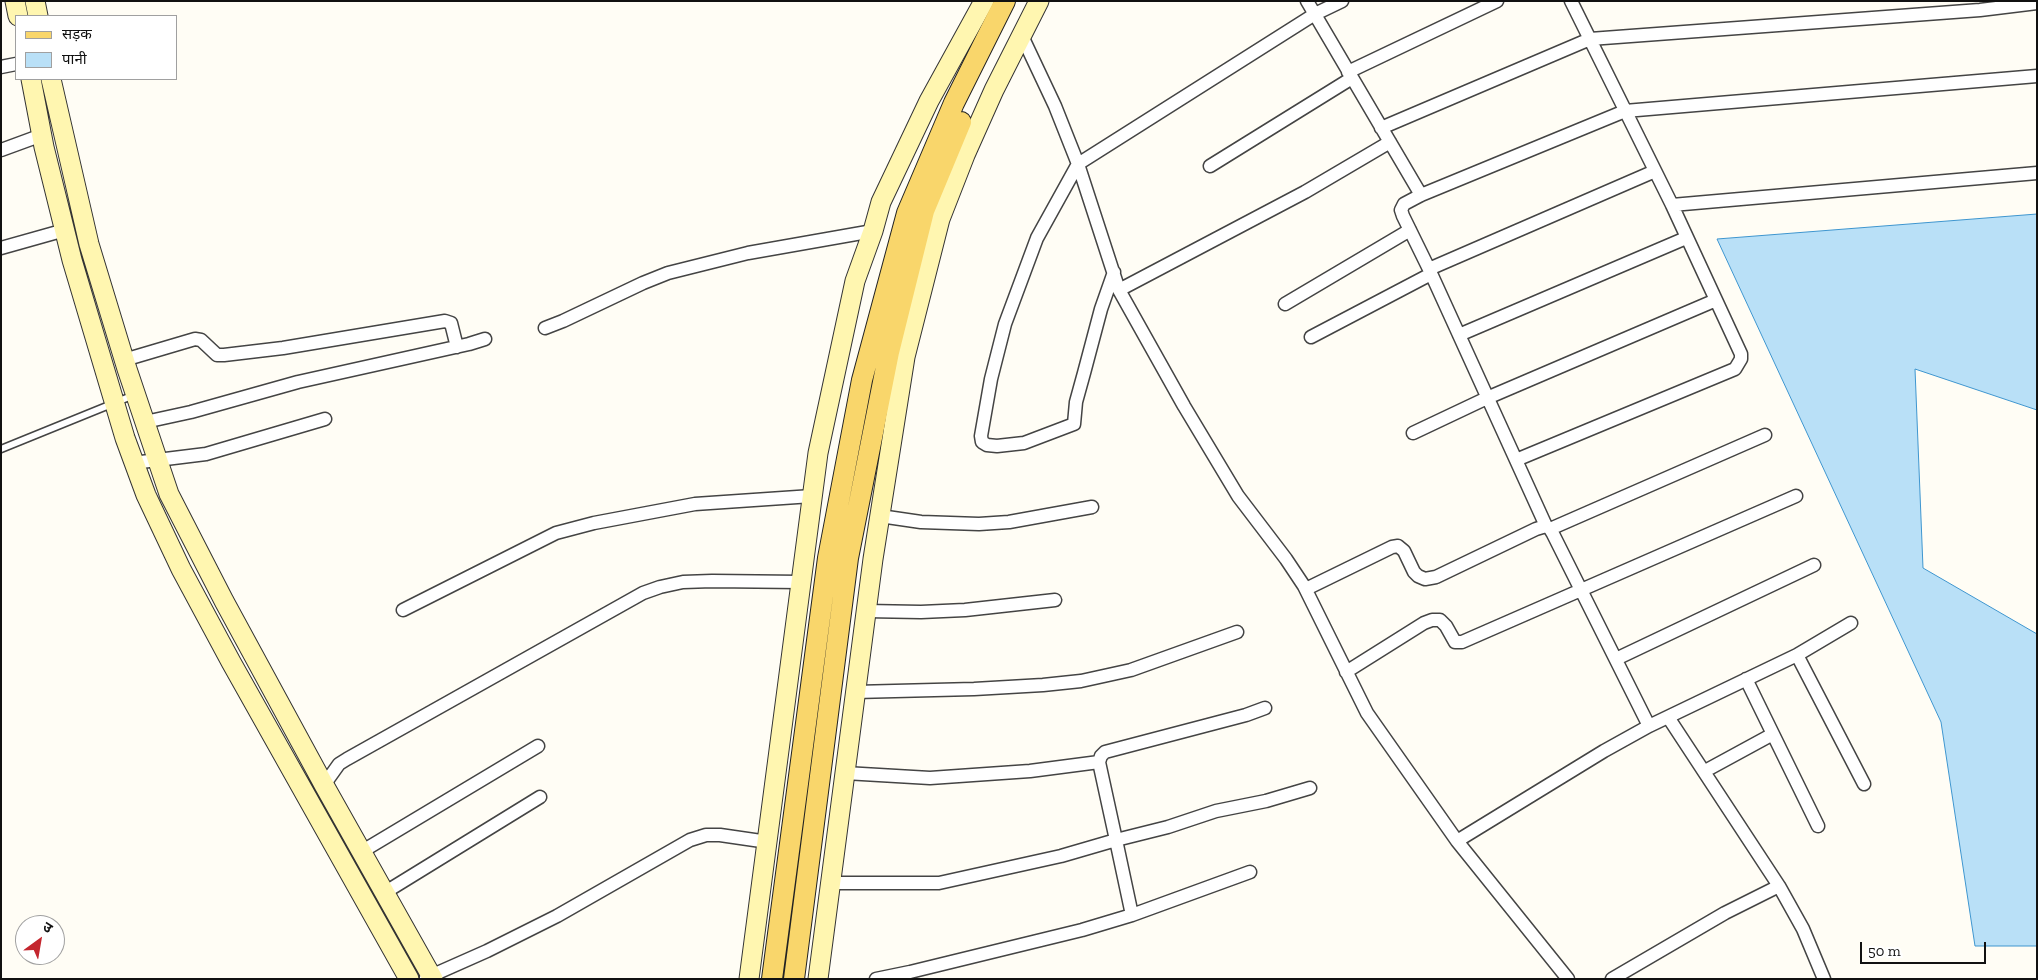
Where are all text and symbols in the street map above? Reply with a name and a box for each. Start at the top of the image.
legend [15,15,178,80]
text: सड़क [62,25,92,43]
text: पानी [62,50,87,68]
north arrow [15,915,65,965]
text: उ [40,918,56,937]
scale bar [1863,932,1989,964]
text: 50 m [1868,942,1901,960]

